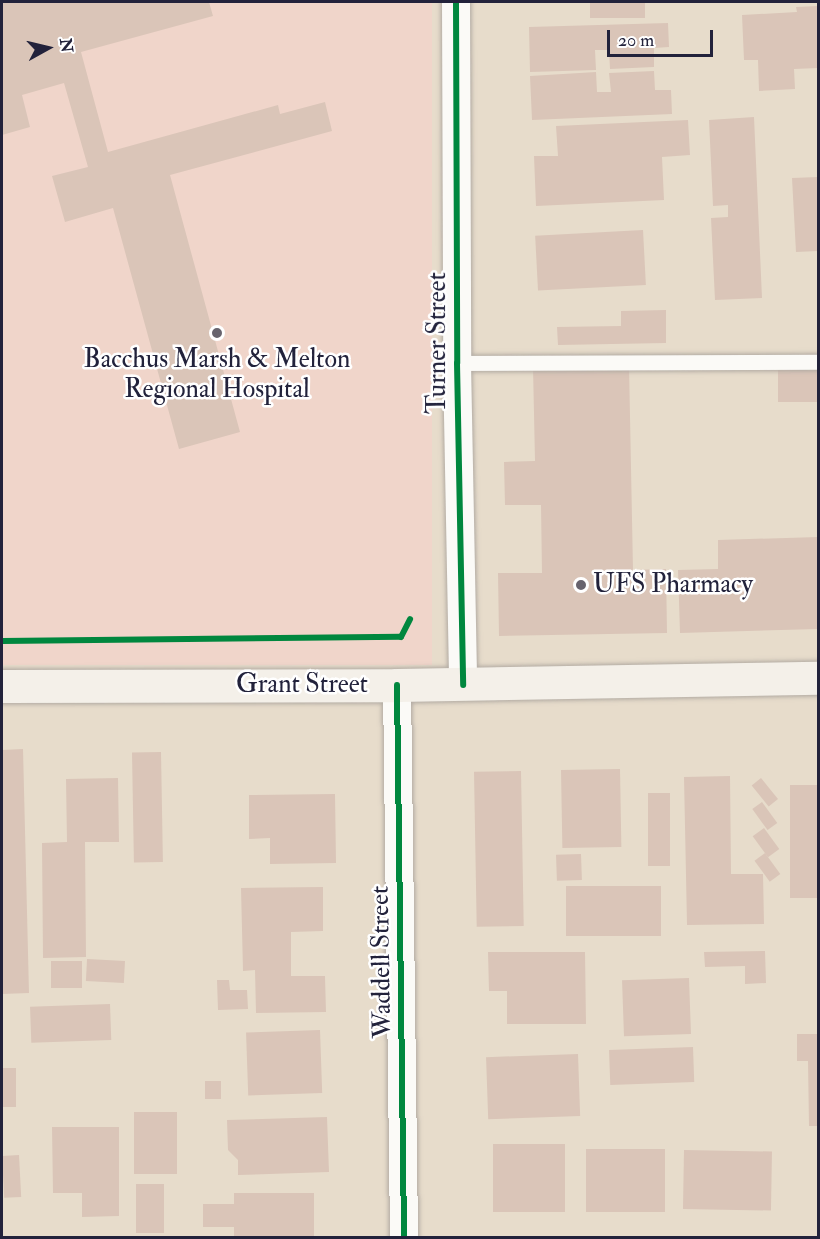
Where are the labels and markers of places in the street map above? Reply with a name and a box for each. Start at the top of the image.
marker: Bacchus Marsh & Melton Regional Hospital [208,324,226,342]
place label: Bacchus Marsh & Melton Regional Hospital [84,344,350,406]
place label: UFS Pharmacy [593,569,753,601]
marker: UFS Pharmacy [574,578,588,592]

